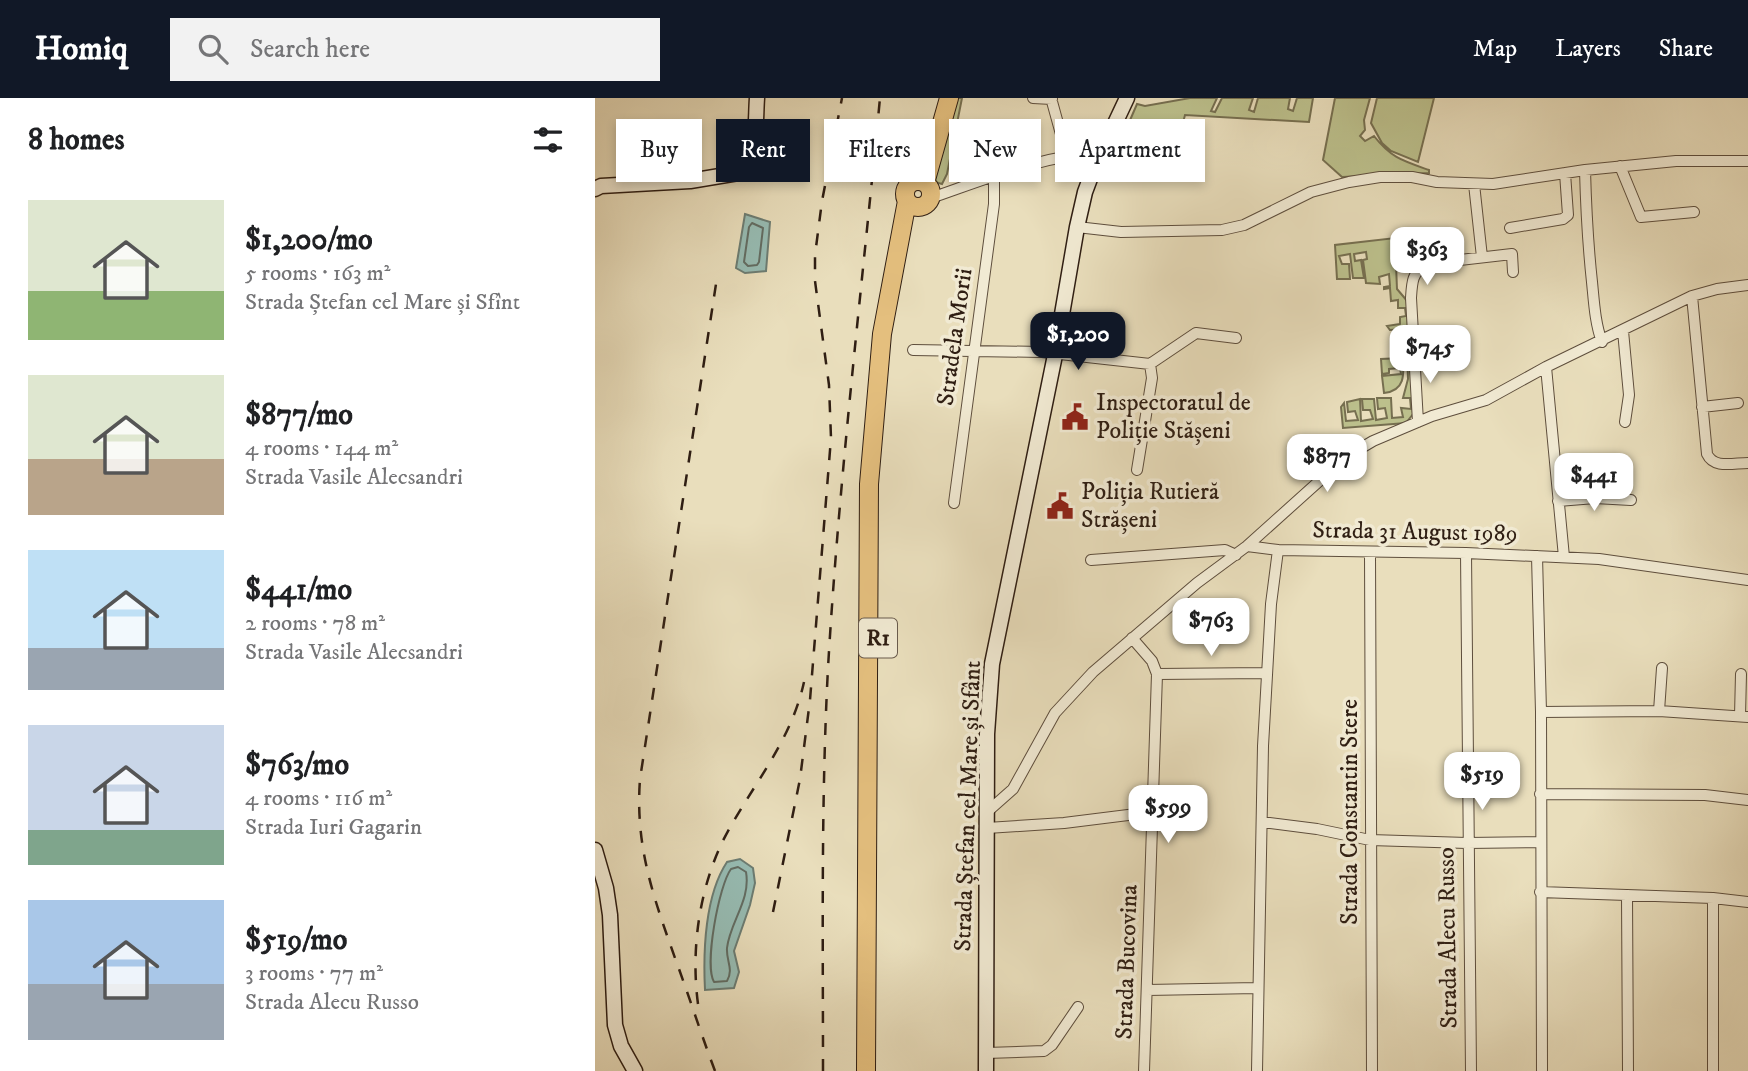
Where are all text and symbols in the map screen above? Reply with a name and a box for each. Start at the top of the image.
search box [170,18,660,81]
text: Homiq [35,29,128,70]
icon: search [194,30,232,68]
text: Search here [250,33,370,66]
text: Map [1473,34,1517,64]
text: Layers [1555,34,1621,64]
text: Share [1659,34,1713,64]
chip: Buy [616,119,702,182]
chip: Rent [716,119,810,182]
chip: Filters [824,119,935,182]
chip: New [949,119,1041,182]
chip: Apartment [1055,119,1205,182]
icon: filters [529,121,567,159]
text: 8 homes [28,122,125,159]
text: $1,200/mo [245,222,373,259]
icon: home [84,228,168,312]
pin: $363 [1386,228,1468,287]
text: $363 [1406,235,1448,264]
text: 5 rooms · 163 m² [245,259,391,288]
street label: Stradela Morii [931,266,979,408]
text: Strada Ștefan cel Mare și Sfînt [245,288,520,317]
pin: $1,200 [1021,313,1135,372]
text: $1,200 [1046,320,1110,349]
pin: $745 [1389,326,1471,385]
text: $745 [1406,333,1454,362]
place label: Inspectoratul de Poliție Stășeni [1096,388,1251,446]
text: $877/mo [245,397,353,434]
public building icon: Inspectoratul de Poliție Stășeni [1060,402,1090,432]
icon: home [84,403,168,487]
text: 4 rooms · 144 m² [245,434,398,463]
pin: $877 [1286,434,1368,494]
text: $877 [1303,442,1351,471]
pin: $441 [1553,454,1635,513]
text: $441 [1570,461,1618,490]
text: Strada Vasile Alecsandri [245,463,463,492]
place label: Poliția Rutieră Strășeni [1081,477,1220,535]
public building icon: Poliția Rutieră Strășeni [1045,491,1075,521]
street label: Strada 31 August 1989 [1312,515,1518,549]
text: $441/mo [245,572,352,609]
icon: home [84,578,168,662]
pin: $763 [1170,598,1252,658]
text: $763 [1188,606,1234,635]
text: 2 rooms · 78 m² [245,609,385,638]
road number: R1 [859,618,897,658]
text: Strada Vasile Alecsandri [245,638,463,667]
street label: Strada Ștefan cel Mare și Sfânt [948,660,988,952]
street label: Strada Constantin Stere [1335,699,1365,925]
text: $763/mo [245,747,349,784]
pin: $519 [1441,752,1523,812]
icon: home [84,753,168,837]
text: $519 [1460,760,1504,789]
text: 4 rooms · 116 m² [245,784,392,813]
pin: $599 [1127,786,1209,845]
text: $599 [1145,793,1191,822]
text: Strada Iuri Gagarin [245,813,422,842]
street label: Strada Alecu Russo [1431,847,1465,1029]
street label: Strada Bucovina [1109,883,1145,1040]
text: $519/mo [245,922,347,959]
icon: home [84,928,168,1012]
text: 3 rooms · 77 m² [245,959,383,988]
text: Strada Alecu Russo [245,988,419,1017]

